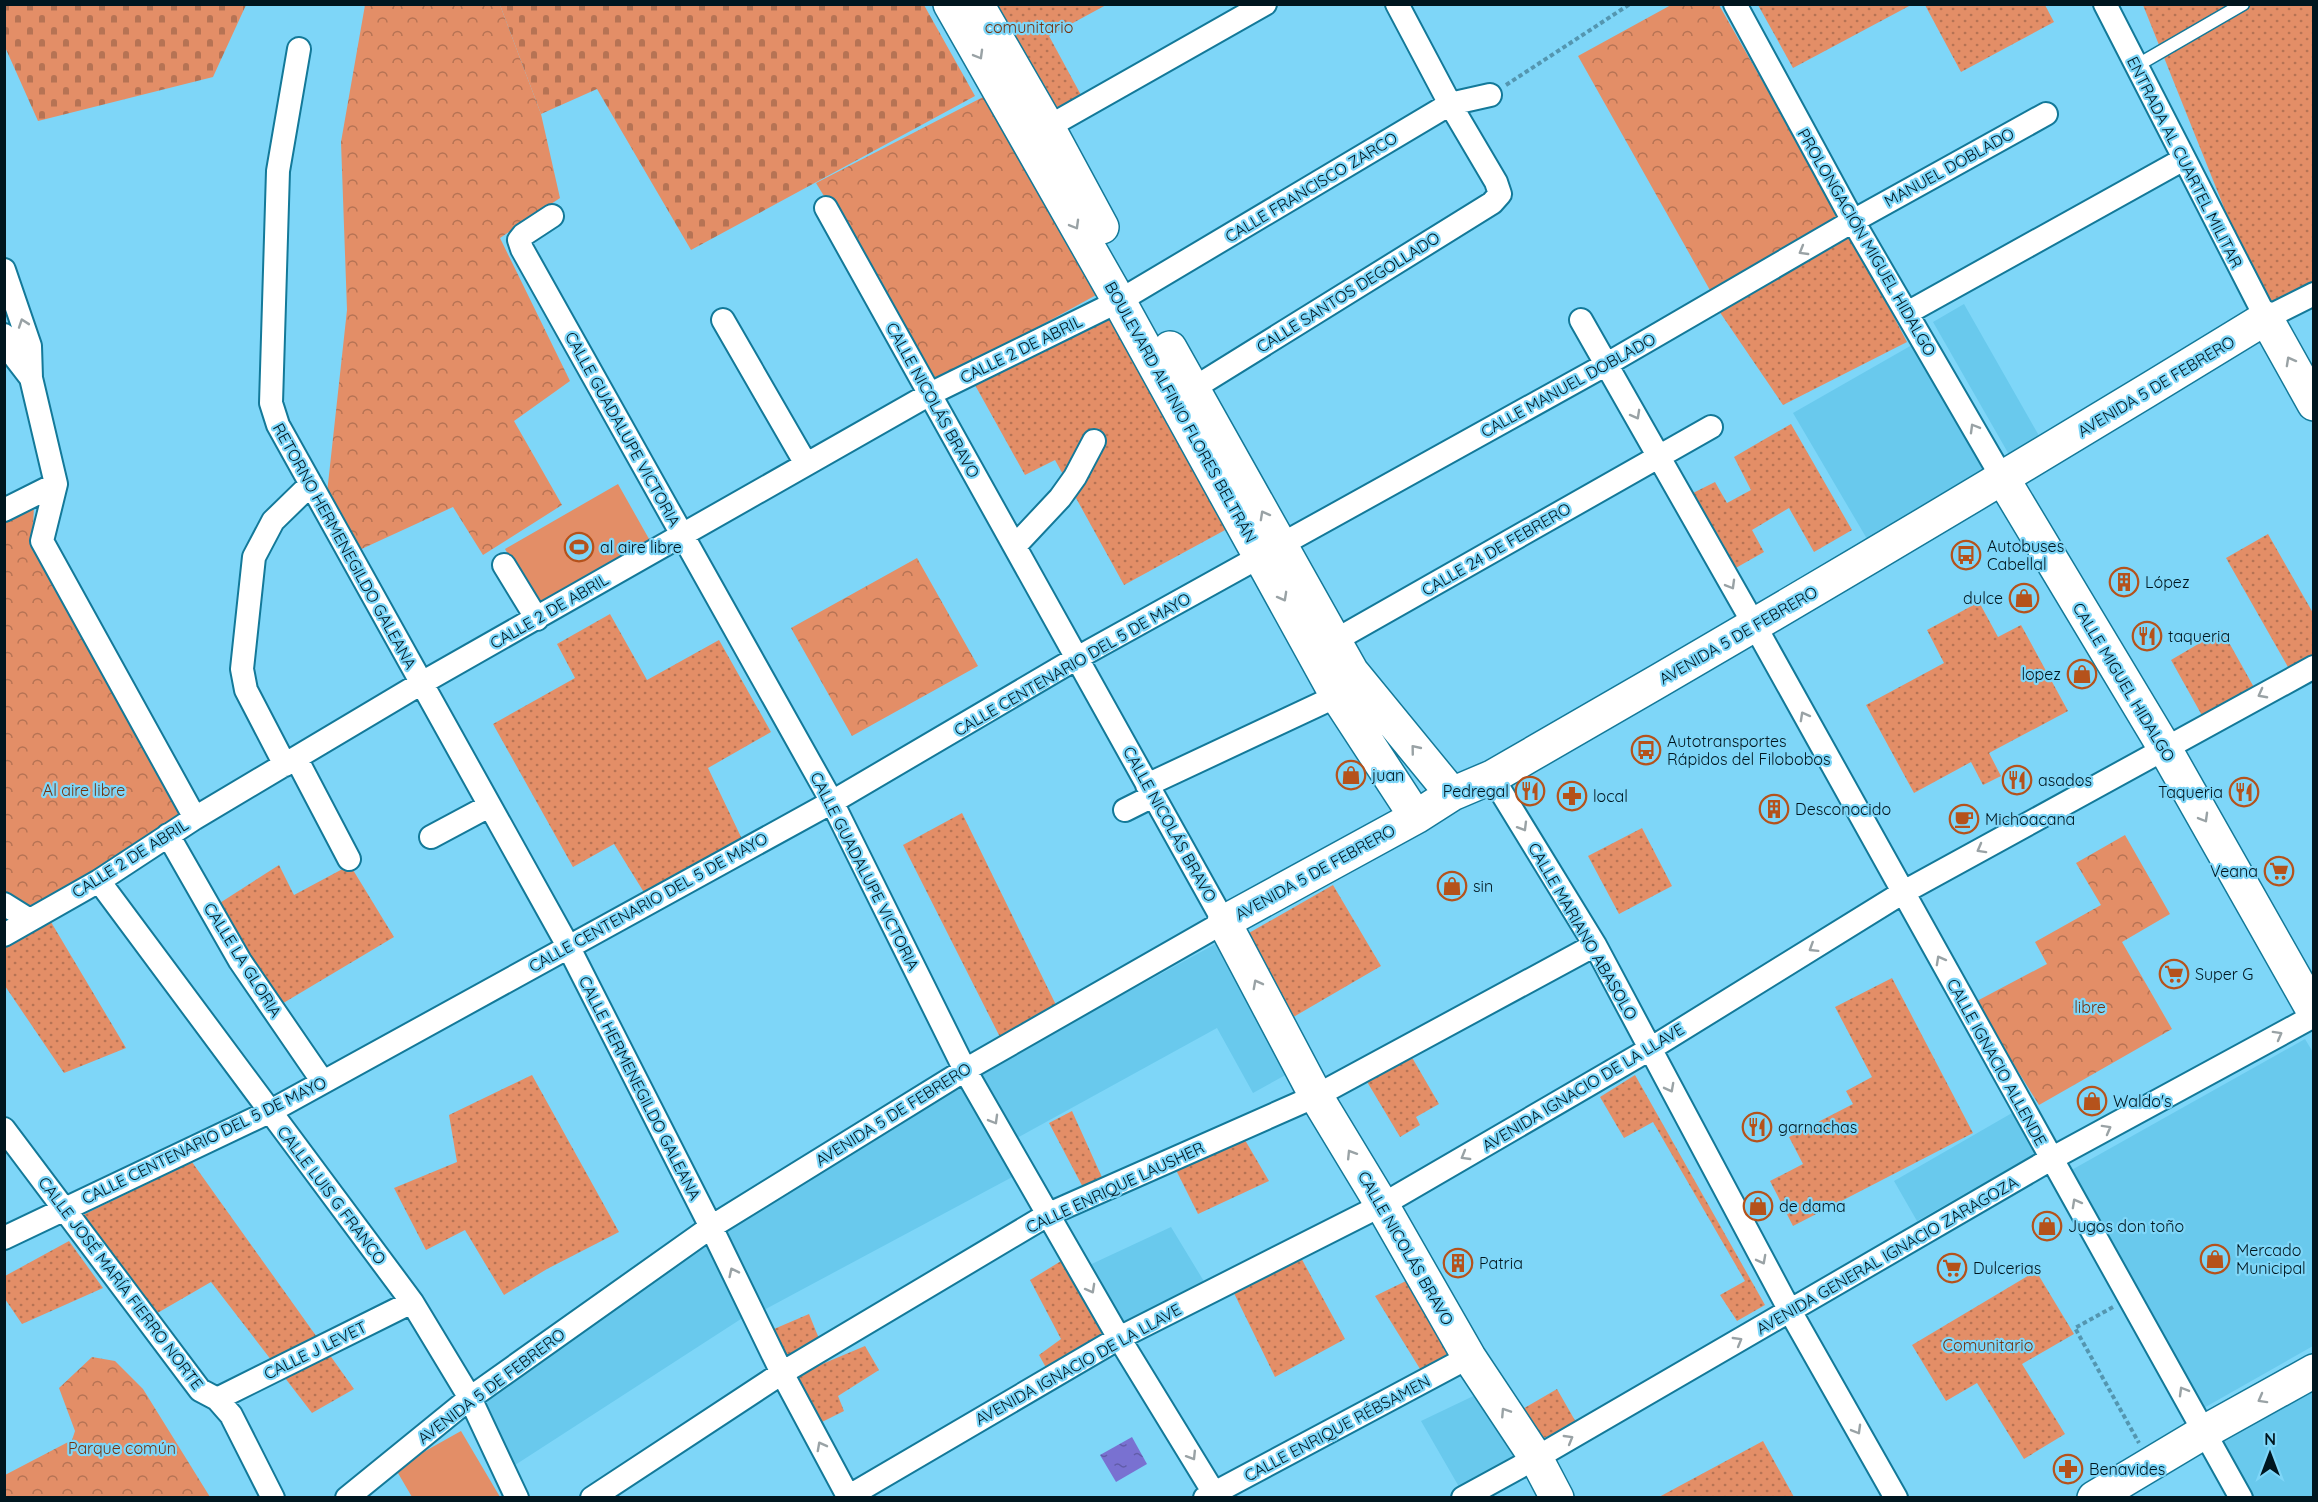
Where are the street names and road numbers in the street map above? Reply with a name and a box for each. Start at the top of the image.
street label: ENTRADA AL CUARTEL MILITAR [2123,53,2247,271]
street label: MANUEL DOBLADO [1881,123,2017,211]
street label: PROLONGACIÓN MIGUEL HIDALGO [1793,125,1941,359]
street label: CALLE FRANCISCO ZARCO [1221,128,1401,246]
street label: CALLE SANTOS DEGOLLADO [1253,227,1443,357]
street label: BOULEVARD ALFINIO FLORES BELTRÁN [1101,278,1261,546]
street label: CALLE 2 DE ABRIL [957,311,1086,387]
street label: CALLE NICOLÁS BRAVO [882,319,984,481]
street label: CALLE GUADALUPE VICTORIA [561,328,685,530]
street label: CALLE MANUEL DOBLADO [1477,329,1659,441]
street label: AVENIDA 5 DE FEBRERO [2074,331,2238,441]
street label: RETORNO HERMENEGILDO GALEANA [269,420,421,672]
street label: CALLE 24 DE FEBRERO [1418,498,1574,600]
street label: CALLE 2 DE ABRIL [486,569,612,653]
street label: AVENIDA 5 DE FEBRERO [1655,581,1821,689]
street label: CALLE CENTENARIO DEL 5 DE MAYO [950,588,1194,740]
street label: CALLE MIGUEL HIDALGO [2069,599,2179,765]
street label: CALLE NICOLÁS BRAVO [1119,743,1221,905]
street label: CALLE GUADALUPE VICTORIA [806,768,924,974]
street label: CALLE 2 DE ABRIL [68,814,192,902]
street label: AVENIDA 5 DE FEBRERO [1232,820,1398,924]
street label: CALLE CENTENARIO DEL 5 DE MAYO [525,828,771,976]
street label: CALLE MARIANO ABASOLO [1524,839,1642,1023]
street label: CALLE LA GLORIA [200,899,286,1021]
street label: CALLE HERMENEGILDO GALEANA [575,973,705,1203]
street label: CALLE IGNACIO ALLENDE [1943,975,2051,1149]
street label: AVENIDA IGNACIO DE LA LLAVE [1478,1019,1688,1155]
street label: AVENIDA 5 DE FEBRERO [812,1058,974,1170]
street label: CALLE CENTENARIO DEL 5 DE MAYO [78,1072,330,1208]
street label: CALLE LUIS G FRANCO [273,1122,391,1268]
street label: CALLE ENRIQUE LAUSHER [1023,1137,1207,1237]
street label: CALLE NICOLÁS BRAVO [1354,1167,1458,1329]
street label: AVENIDA GENERAL IGNACIO ZARAGOZA [1753,1172,2021,1338]
street label: CALLE JOSÉ MARÍA FIERRO NORTE [34,1173,208,1393]
street label: AVENIDA IGNACIO DE LA LLAVE [972,1299,1184,1429]
street label: CALLE J LEVET [260,1316,370,1383]
street label: AVENIDA 5 DE FEBRERO [413,1324,569,1448]
street label: CALLE ENRIQUE RÉBSAMEN [1241,1370,1433,1486]

